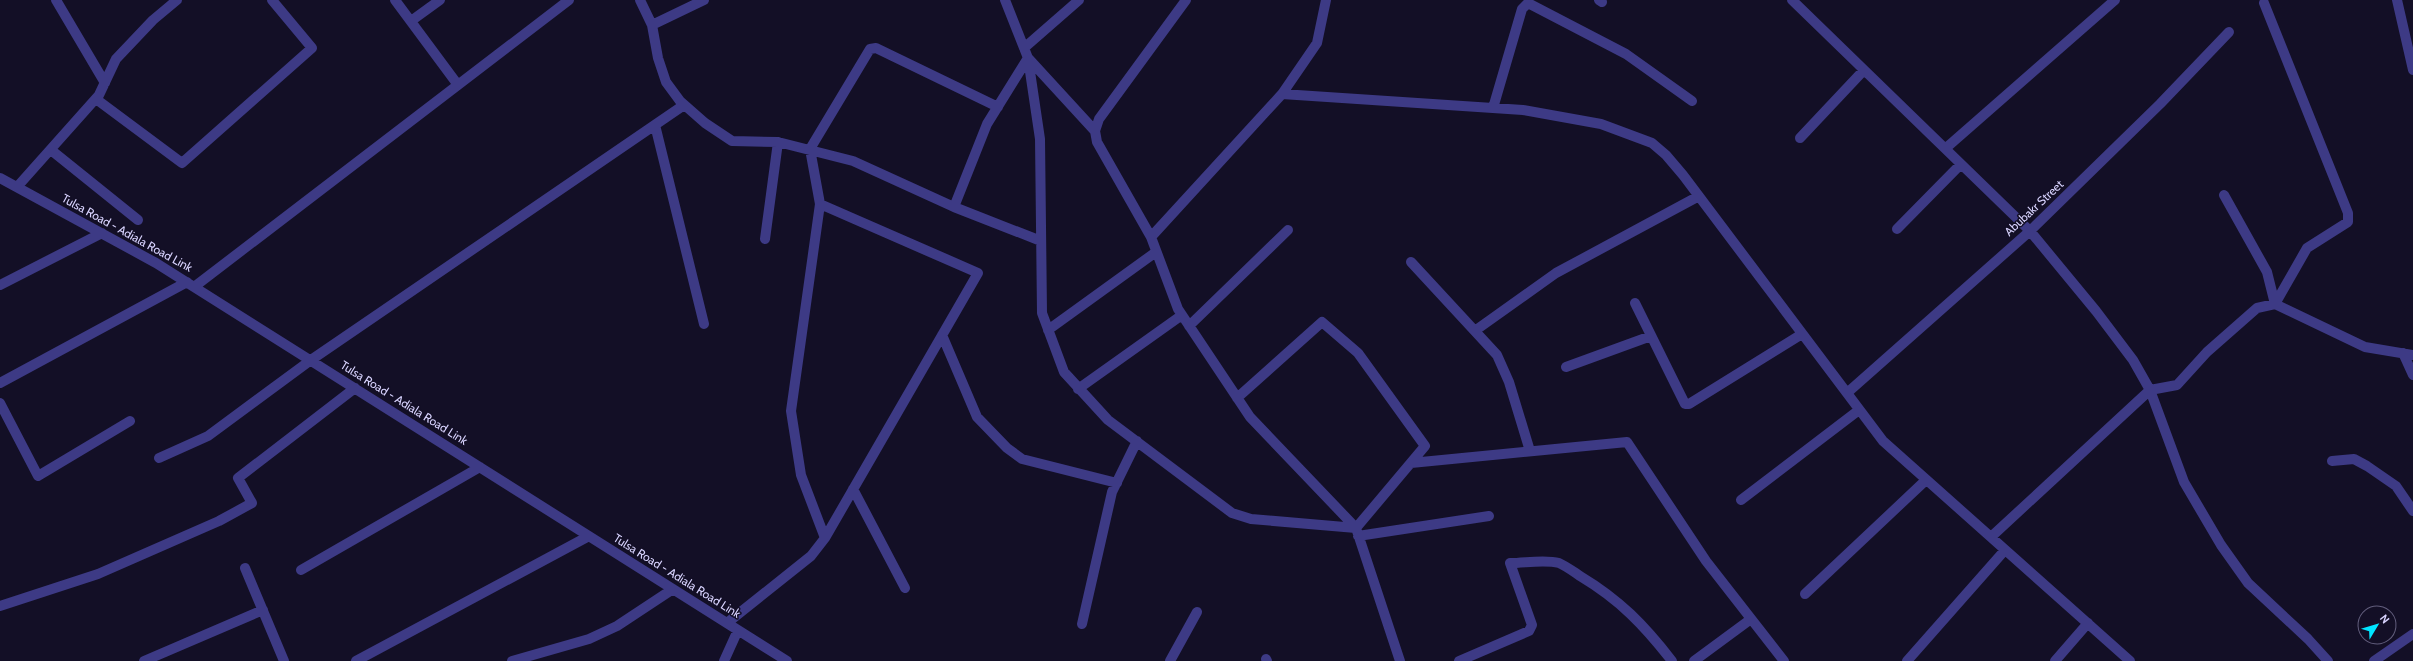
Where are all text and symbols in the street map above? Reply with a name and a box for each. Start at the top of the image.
street label: Abubakr Street [2001,176,2066,239]
street label: Tulsa Road - Adiala Road Link [59,190,196,275]
street label: Tulsa Road - Adiala Road Link [338,357,471,448]
street label: Tulsa Road - Adiala Road Link [611,530,744,621]
north arrow [2357,605,2397,645]
text: N [2377,611,2393,626]

